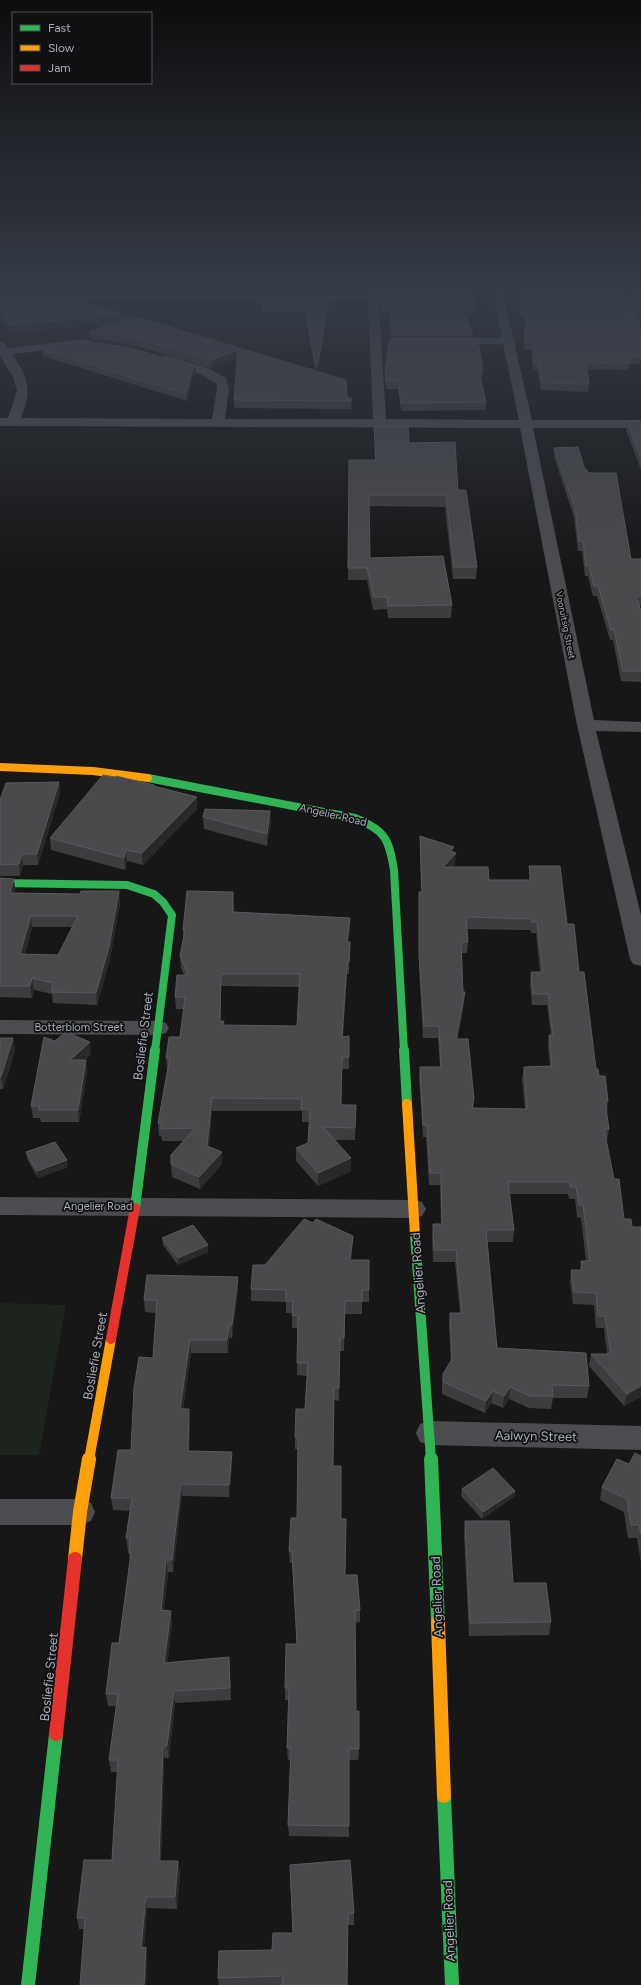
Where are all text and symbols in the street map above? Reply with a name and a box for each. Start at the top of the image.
legend [12,12,152,84]
text: Fast [48,21,71,35]
text: Slow [48,41,75,55]
text: Jam [48,61,71,75]
street label: Vooruitsig Street [554,590,578,660]
street label: Angelier Road [298,801,368,829]
street label: Bosliefie Street [130,991,156,1081]
street label: Botterblom Street [34,1021,124,1034]
street label: Angelier Road [64,1200,132,1213]
street label: Angelier Road [408,1232,428,1314]
street label: Bosliefie Street [80,1311,110,1401]
street label: Aalwyn Street [495,1428,577,1444]
street label: Angelier Road [428,1556,446,1638]
street label: Bosliefie Street [37,1632,61,1722]
street label: Angelier Road [440,1880,458,1962]

